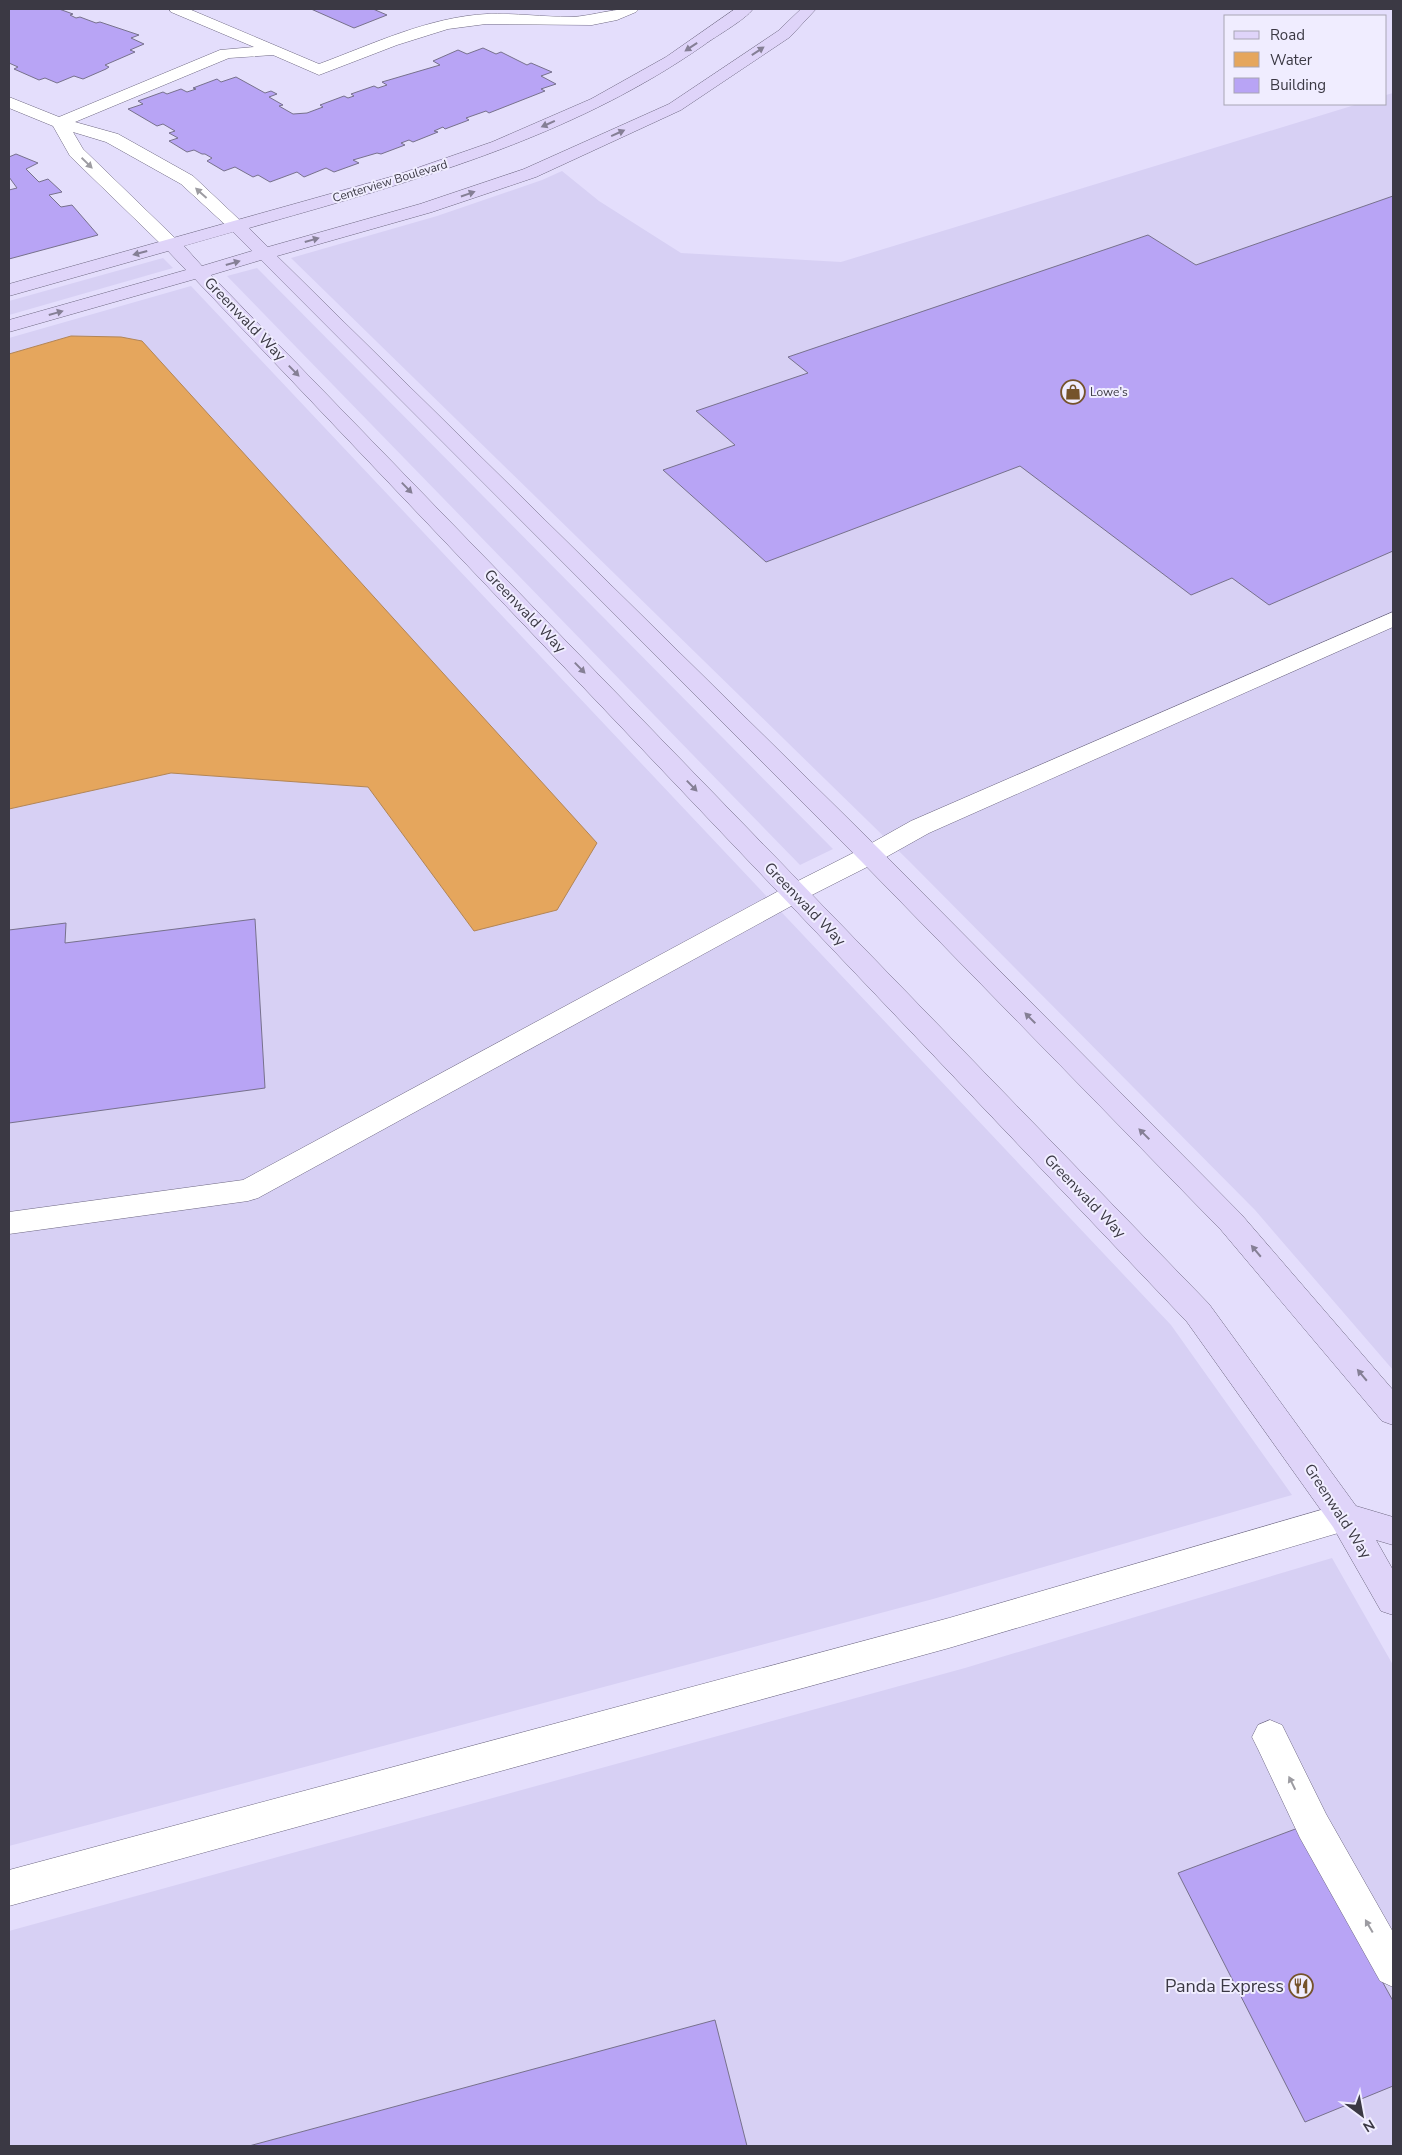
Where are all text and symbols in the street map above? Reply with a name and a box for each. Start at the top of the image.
legend [1224,15,1387,105]
text: Road [1270,25,1305,45]
one-way arrow [684,42,698,52]
one-way arrow [751,47,765,56]
text: Water [1270,50,1313,70]
text: Building [1270,75,1326,95]
one-way arrow [541,120,555,128]
one-way arrow [611,129,625,137]
street label: Centerview Boulevard [331,156,449,206]
one-way arrow [80,157,92,169]
one-way arrow [196,187,208,199]
one-way arrow [460,190,475,197]
one-way arrow [305,236,320,244]
one-way arrow [132,250,147,258]
one-way arrow [225,259,240,267]
street label: Greenwald Way [200,273,290,365]
one-way arrow [48,309,63,317]
one-way arrow [288,364,300,376]
shop icon: Lowe's [1060,379,1086,405]
place label: Lowe's [1090,384,1128,400]
one-way arrow [401,482,413,494]
street label: Greenwald Way [480,565,570,657]
one-way arrow [574,662,586,674]
one-way arrow [686,779,698,791]
street label: Greenwald Way [760,858,850,950]
one-way arrow [1025,1012,1037,1024]
one-way arrow [1139,1128,1151,1140]
street label: Greenwald Way [1040,1150,1130,1242]
one-way arrow [1251,1245,1262,1258]
one-way arrow [1356,1369,1367,1382]
street label: Greenwald Way [1300,1460,1376,1562]
one-way arrow [1288,1776,1296,1790]
one-way arrow [1365,1919,1374,1932]
restaurant icon: Panda Express [1288,1973,1314,1999]
place label: Panda Express [1165,1974,1284,1998]
north arrow [1337,2090,1387,2140]
text: N [1359,2115,1378,2136]

